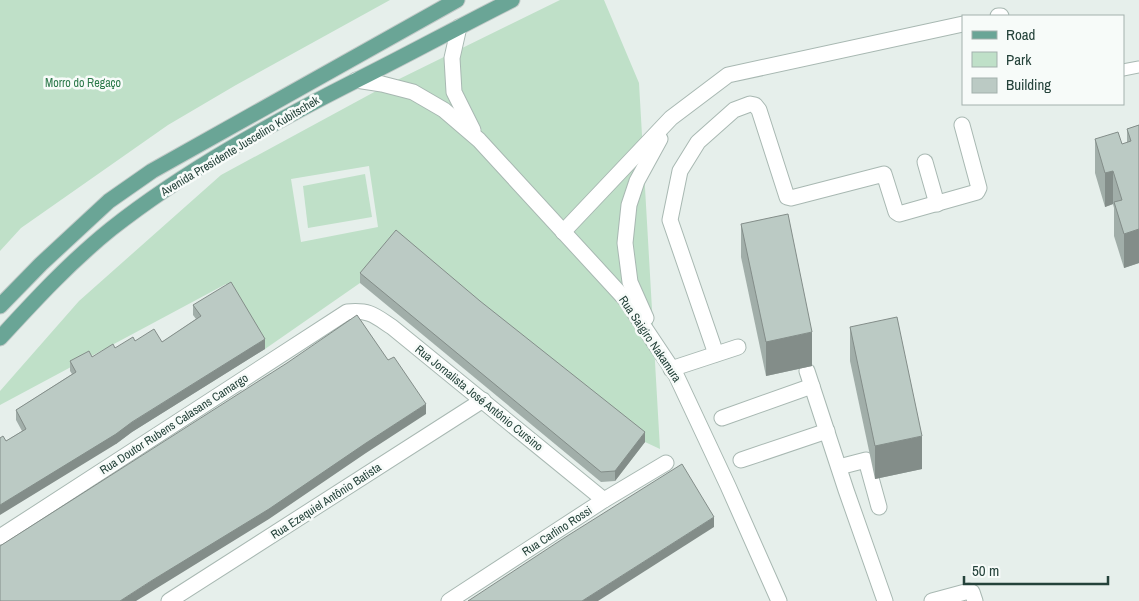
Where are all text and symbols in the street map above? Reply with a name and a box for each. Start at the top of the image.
legend [962,15,1124,105]
text: Road [1006,24,1035,45]
text: Park [1006,49,1032,70]
text: Building [1006,74,1051,95]
park label: Morro do Regaço [45,75,121,91]
street label: Avenida Presidente Juscelino Kubitschek [157,92,322,200]
street label: Rua Saigiro Nakamura [615,293,685,386]
street label: Rua Jornalista José Antônio Cursino [412,341,546,455]
street label: Rua Doutor Rubens Calasans Camargo [97,370,251,478]
street label: Rua Ezequiel Antônio Batista [268,459,385,543]
street label: Rua Carlino Rossi [519,502,595,560]
scale bar [964,554,1108,586]
text: 50 m [972,560,999,581]

